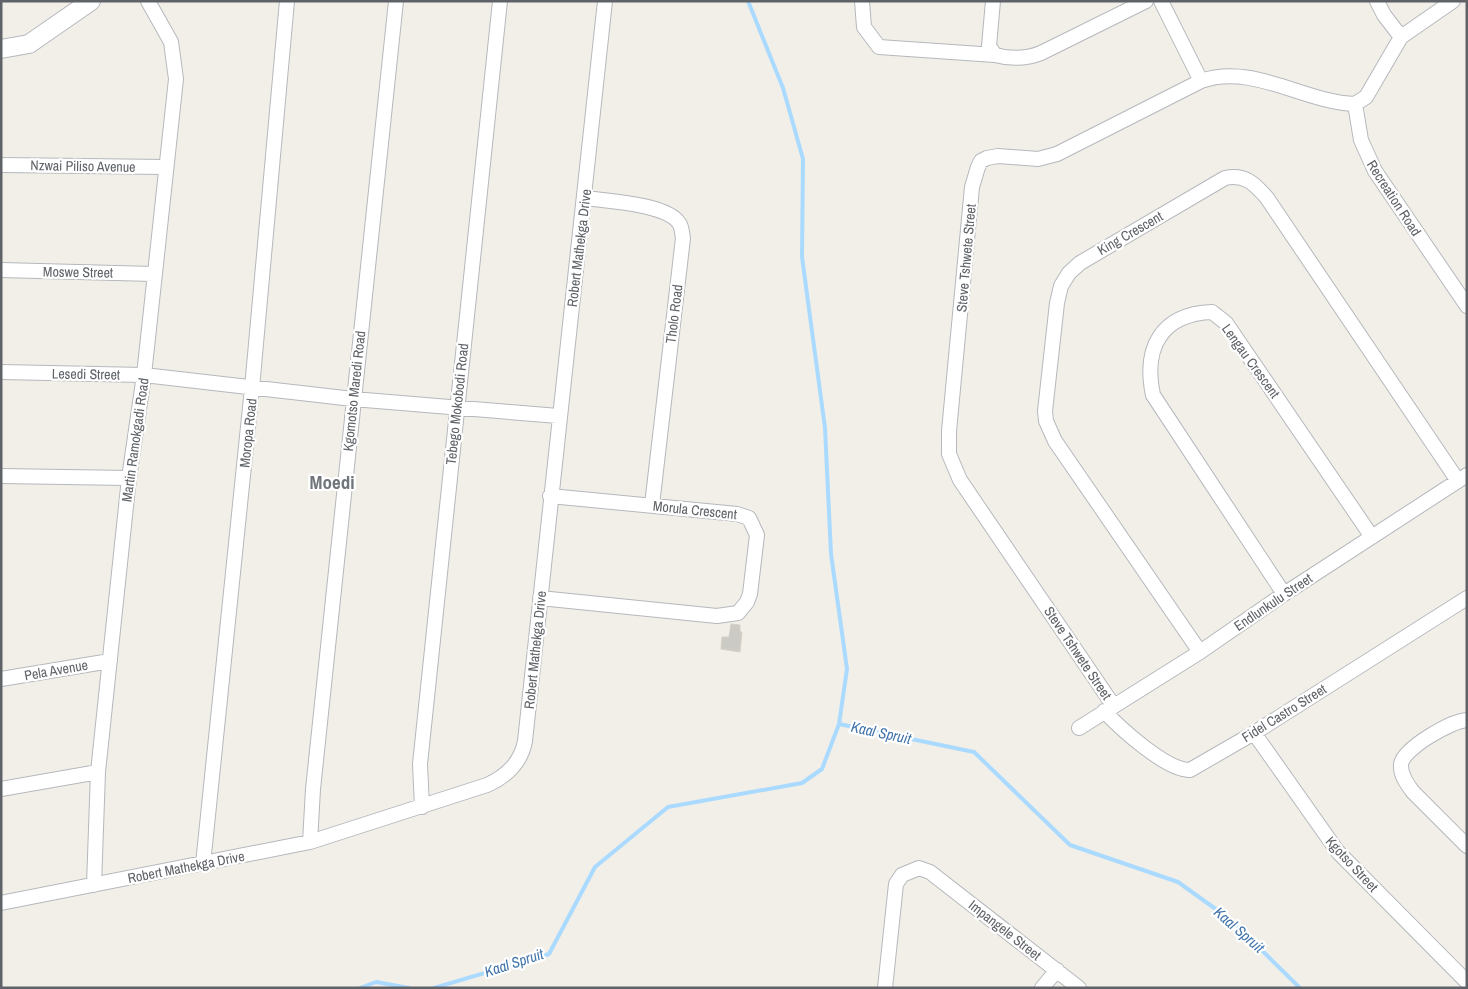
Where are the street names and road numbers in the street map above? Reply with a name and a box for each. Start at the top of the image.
street label: Nzwai Piliso Avenue [30,156,136,176]
street label: Recreation Road [1363,157,1425,239]
street label: Robert Mathekga Drive [563,188,595,308]
street label: Steve Tshwete Street [952,203,980,313]
street label: King Crescent [1094,207,1166,259]
street label: Moswe Street [43,262,113,282]
street label: Tholo Road [661,283,687,345]
street label: Lengau Crescent [1218,320,1284,402]
street label: Kgomotso Maredi Road [339,330,369,452]
street label: Tebego Mokobodi Road [442,342,472,466]
street label: Lesedi Street [52,364,120,384]
street label: Martin Ramokgadi Road [117,377,153,503]
street label: Moropa Road [235,397,261,469]
street label: Morula Crescent [652,497,738,523]
street label: Endlunkulu Street [1230,569,1316,635]
street label: Robert Mathekga Drive [520,590,550,710]
street label: Steve Tshwete Street [1040,603,1116,703]
street label: Pela Avenue [23,656,89,684]
street label: Fidel Castro Street [1238,680,1330,746]
street label: Kgotso Street [1322,833,1382,895]
street label: Robert Mathekga Drive [126,847,246,887]
street label: Impangele Street [965,896,1045,964]

